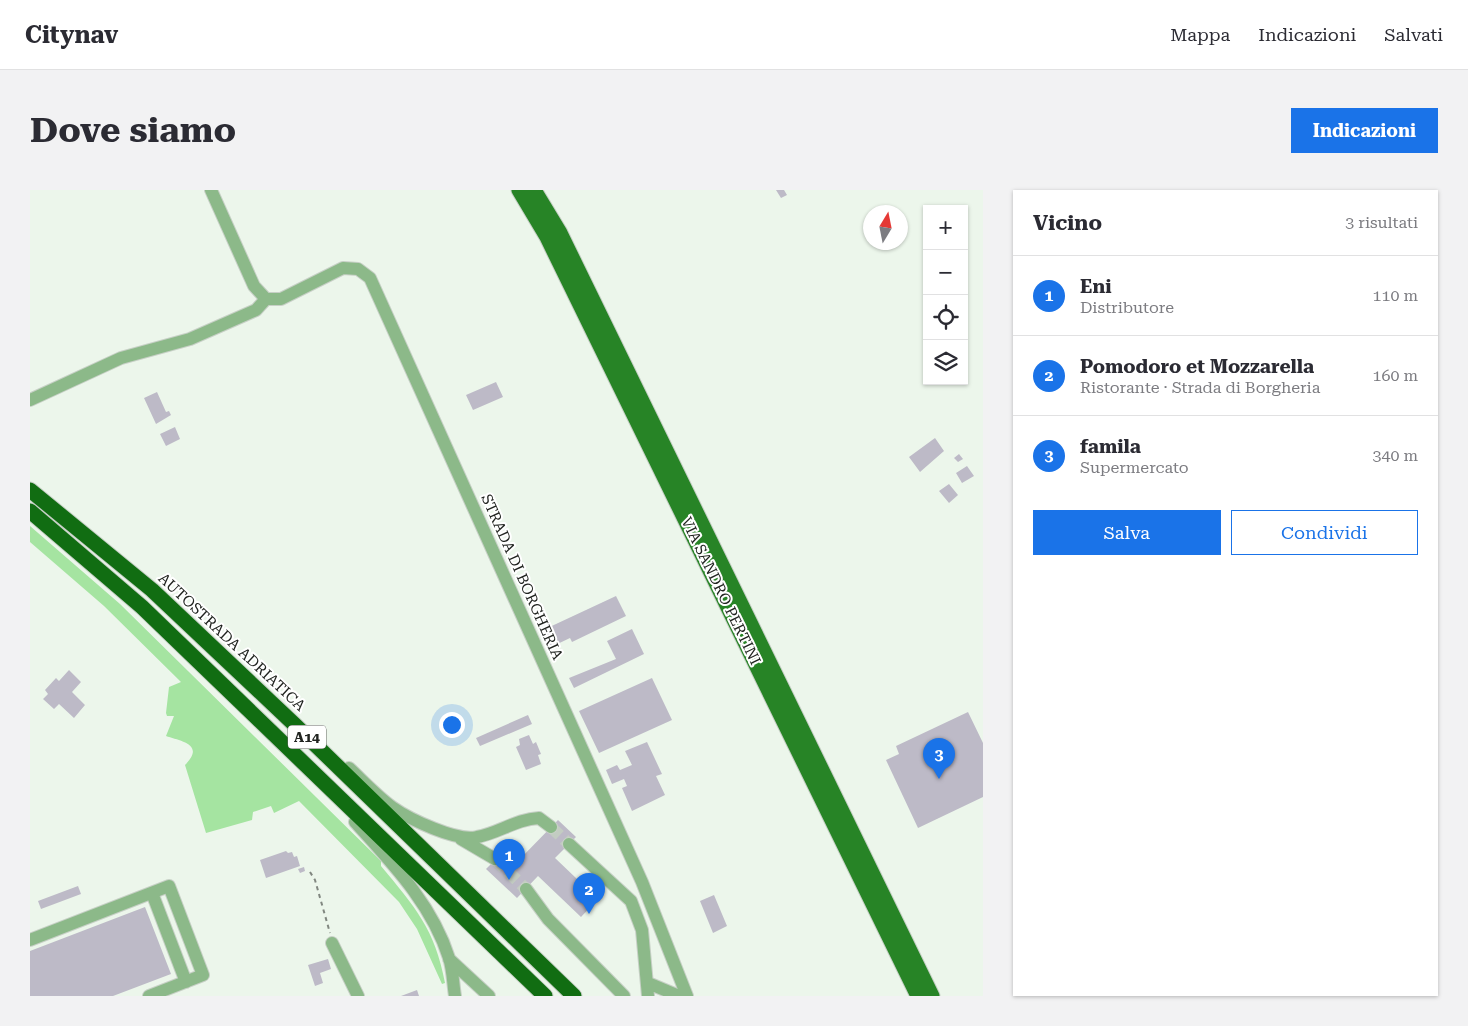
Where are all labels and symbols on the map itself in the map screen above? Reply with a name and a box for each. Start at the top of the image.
north arrow [863,205,908,250]
street label: STRADA DI BORGHERIA [477,491,567,663]
street label: VIA SANDRO PERTINI [677,514,765,668]
street label: AUTOSTRADA ADRIATICA [155,569,310,715]
your location [439,712,465,738]
road number: A14 [288,726,326,748]
pin: 3 [923,738,955,779]
pin: 1 [493,839,525,880]
pin: 2 [573,873,605,914]

